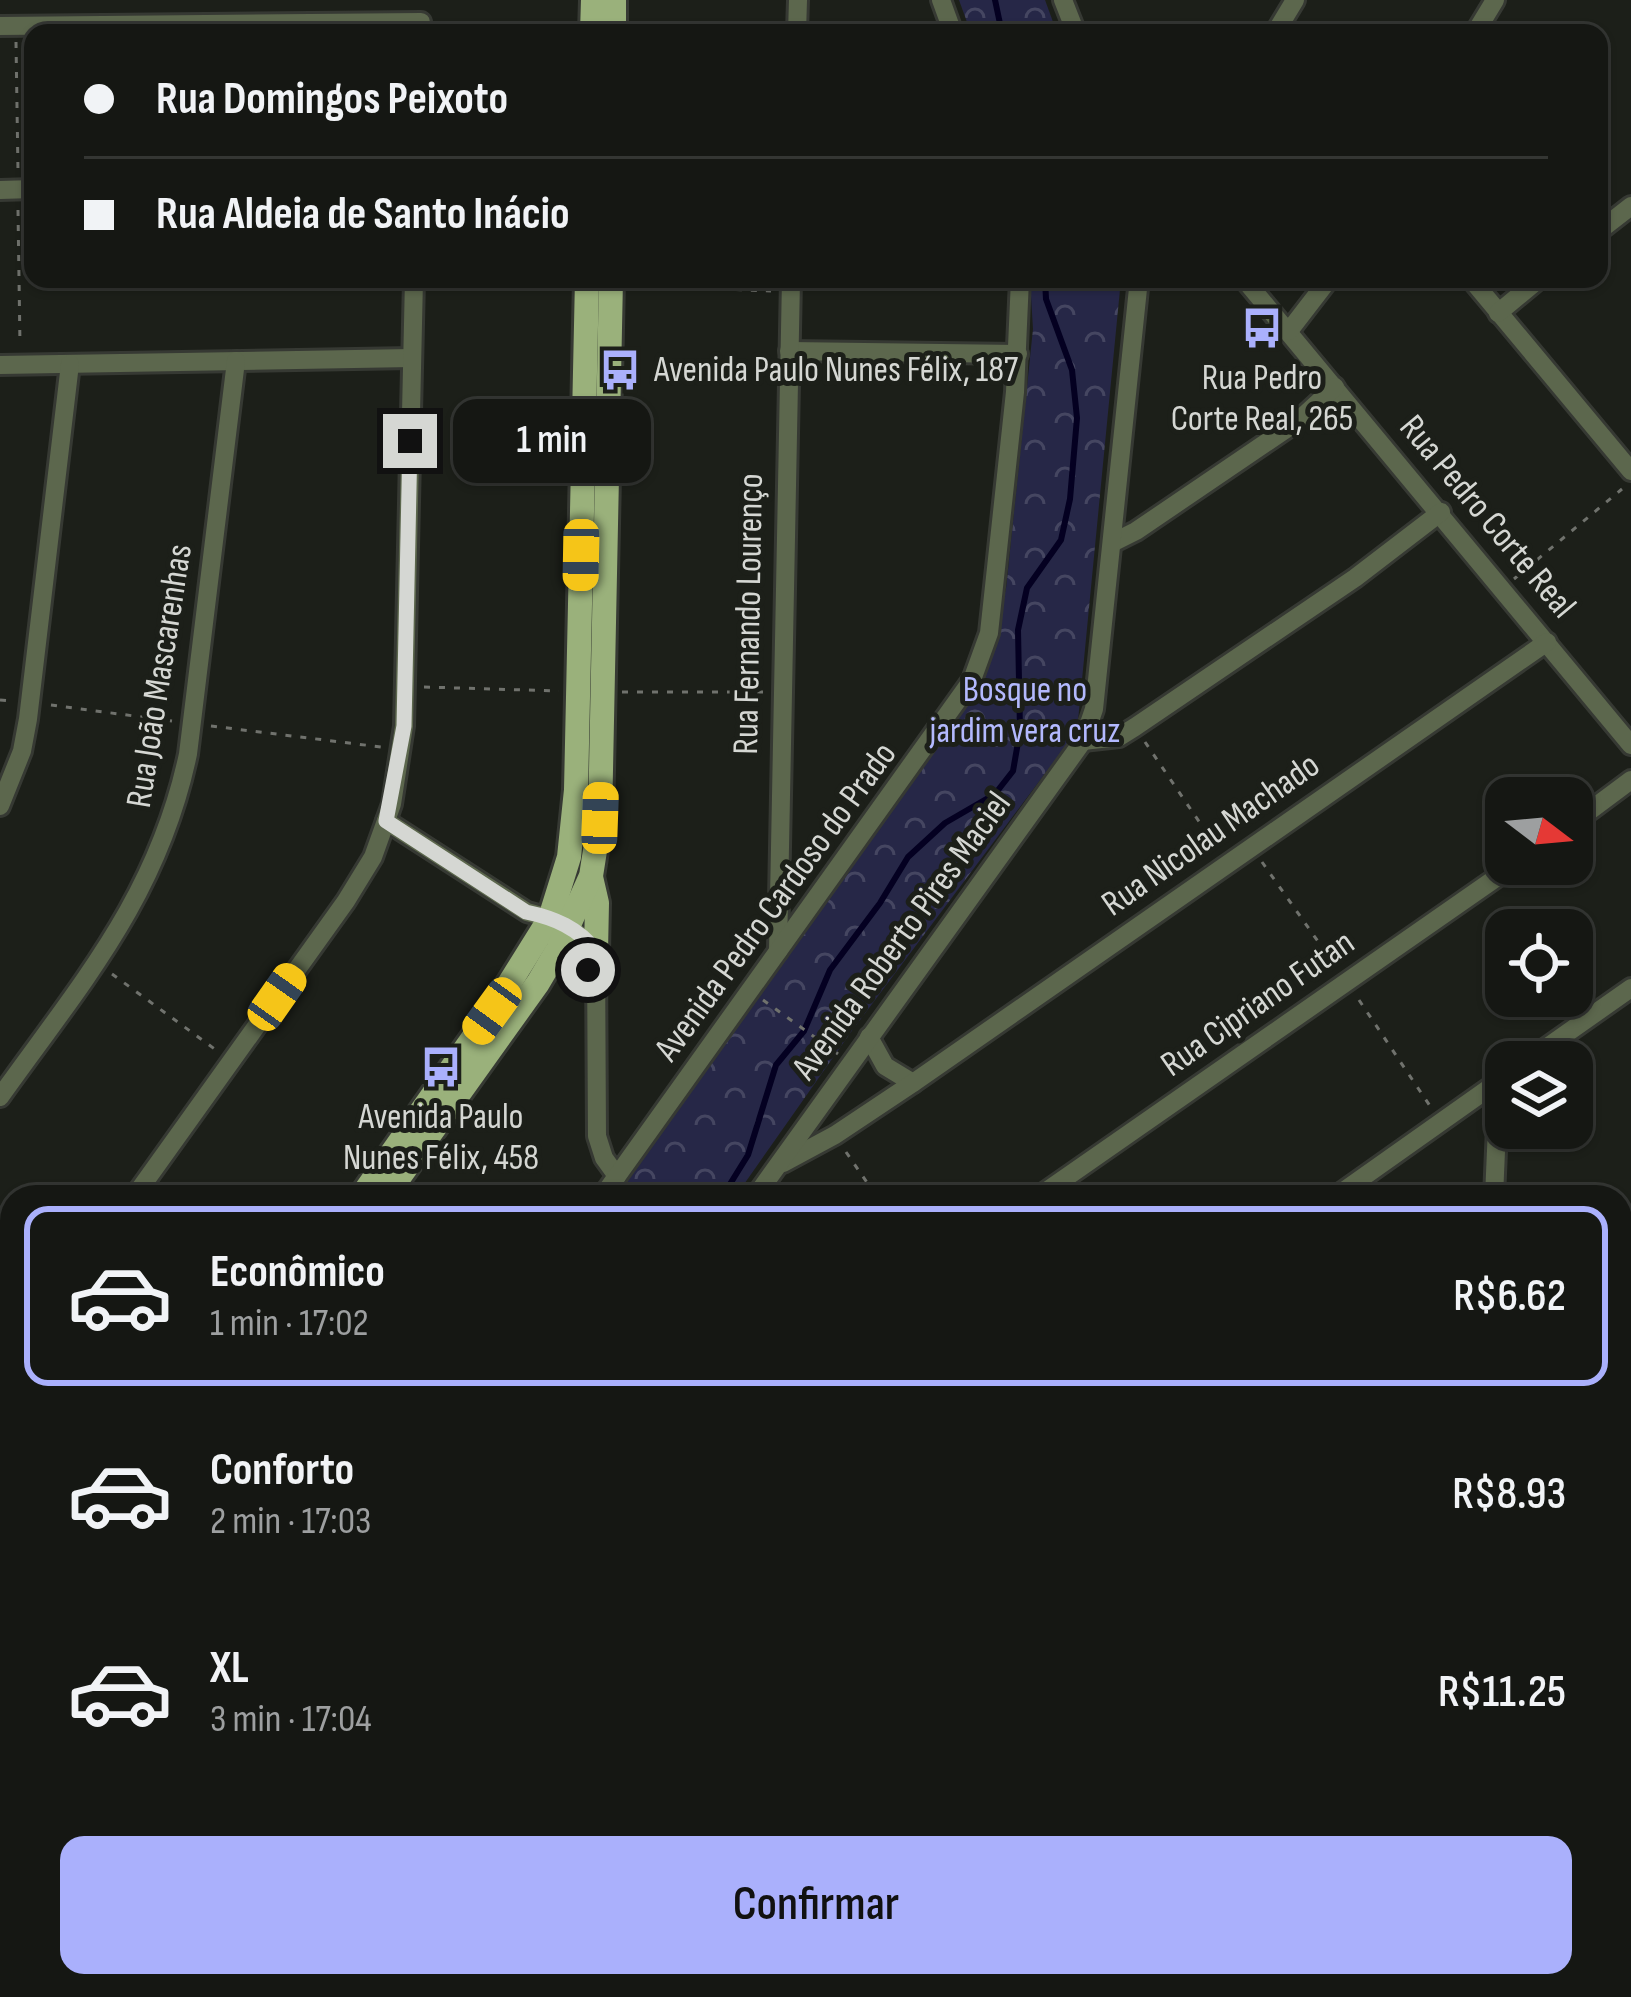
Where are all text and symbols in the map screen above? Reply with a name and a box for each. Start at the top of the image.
text: Rua Domingos Peixoto [156,72,508,127]
text: Rua Aldeia de Santo Inácio [156,187,570,242]
bus stop icon: Rua Pedro Corte Real, 265 [1239,305,1285,351]
bus stop icon: Avenida Paulo Nunes Félix, 187 [597,347,643,393]
place label: Avenida Paulo Nunes Félix, 187 [653,349,1019,392]
place label: Rua Pedro Corte Real, 265 [1171,357,1353,441]
callout: 1 min [452,399,650,483]
street label: Rua Pedro Corte Real [1390,407,1584,627]
route end [383,414,437,468]
text: 1 min [517,417,587,464]
street label: Rua Fernando Lourenço [725,473,773,755]
car [562,519,600,591]
street label: Rua João Mascarenhas [118,541,202,811]
park label: Bosque no jardim vera cruz [929,669,1120,753]
street label: Avenida Pedro Cardoso do Prado [645,734,906,1071]
street label: Rua Nicolau Machado [1094,744,1328,926]
north arrow [1485,777,1593,885]
map controls [1485,777,1593,1149]
car [581,781,619,855]
street label: Avenida Roberto Pires Maciel [783,784,1021,1089]
button: locate [1485,909,1593,1017]
street label: Rua Cipriano Futan [1153,922,1363,1086]
route start [561,943,615,997]
car [242,957,312,1037]
car [456,971,528,1051]
button: layers [1485,1041,1593,1149]
bus stop icon: Avenida Paulo Nunes Félix, 458 [418,1044,464,1090]
place label: Avenida Paulo Nunes Félix, 458 [343,1096,539,1180]
icon: car [66,1242,174,1350]
text: Econômico [210,1245,385,1300]
text: R$6.62 [1453,1269,1566,1324]
text: 1 min · 17:02 [210,1300,369,1347]
icon: car [66,1440,174,1548]
text: Conforto [210,1443,354,1498]
text: R$8.93 [1452,1467,1566,1522]
text: 2 min · 17:03 [210,1498,371,1545]
icon: car [66,1638,174,1746]
text: XL [210,1641,249,1696]
text: R$11.25 [1438,1665,1566,1720]
text: 3 min · 17:04 [210,1696,372,1743]
button: Confirmar [60,1836,1572,1974]

